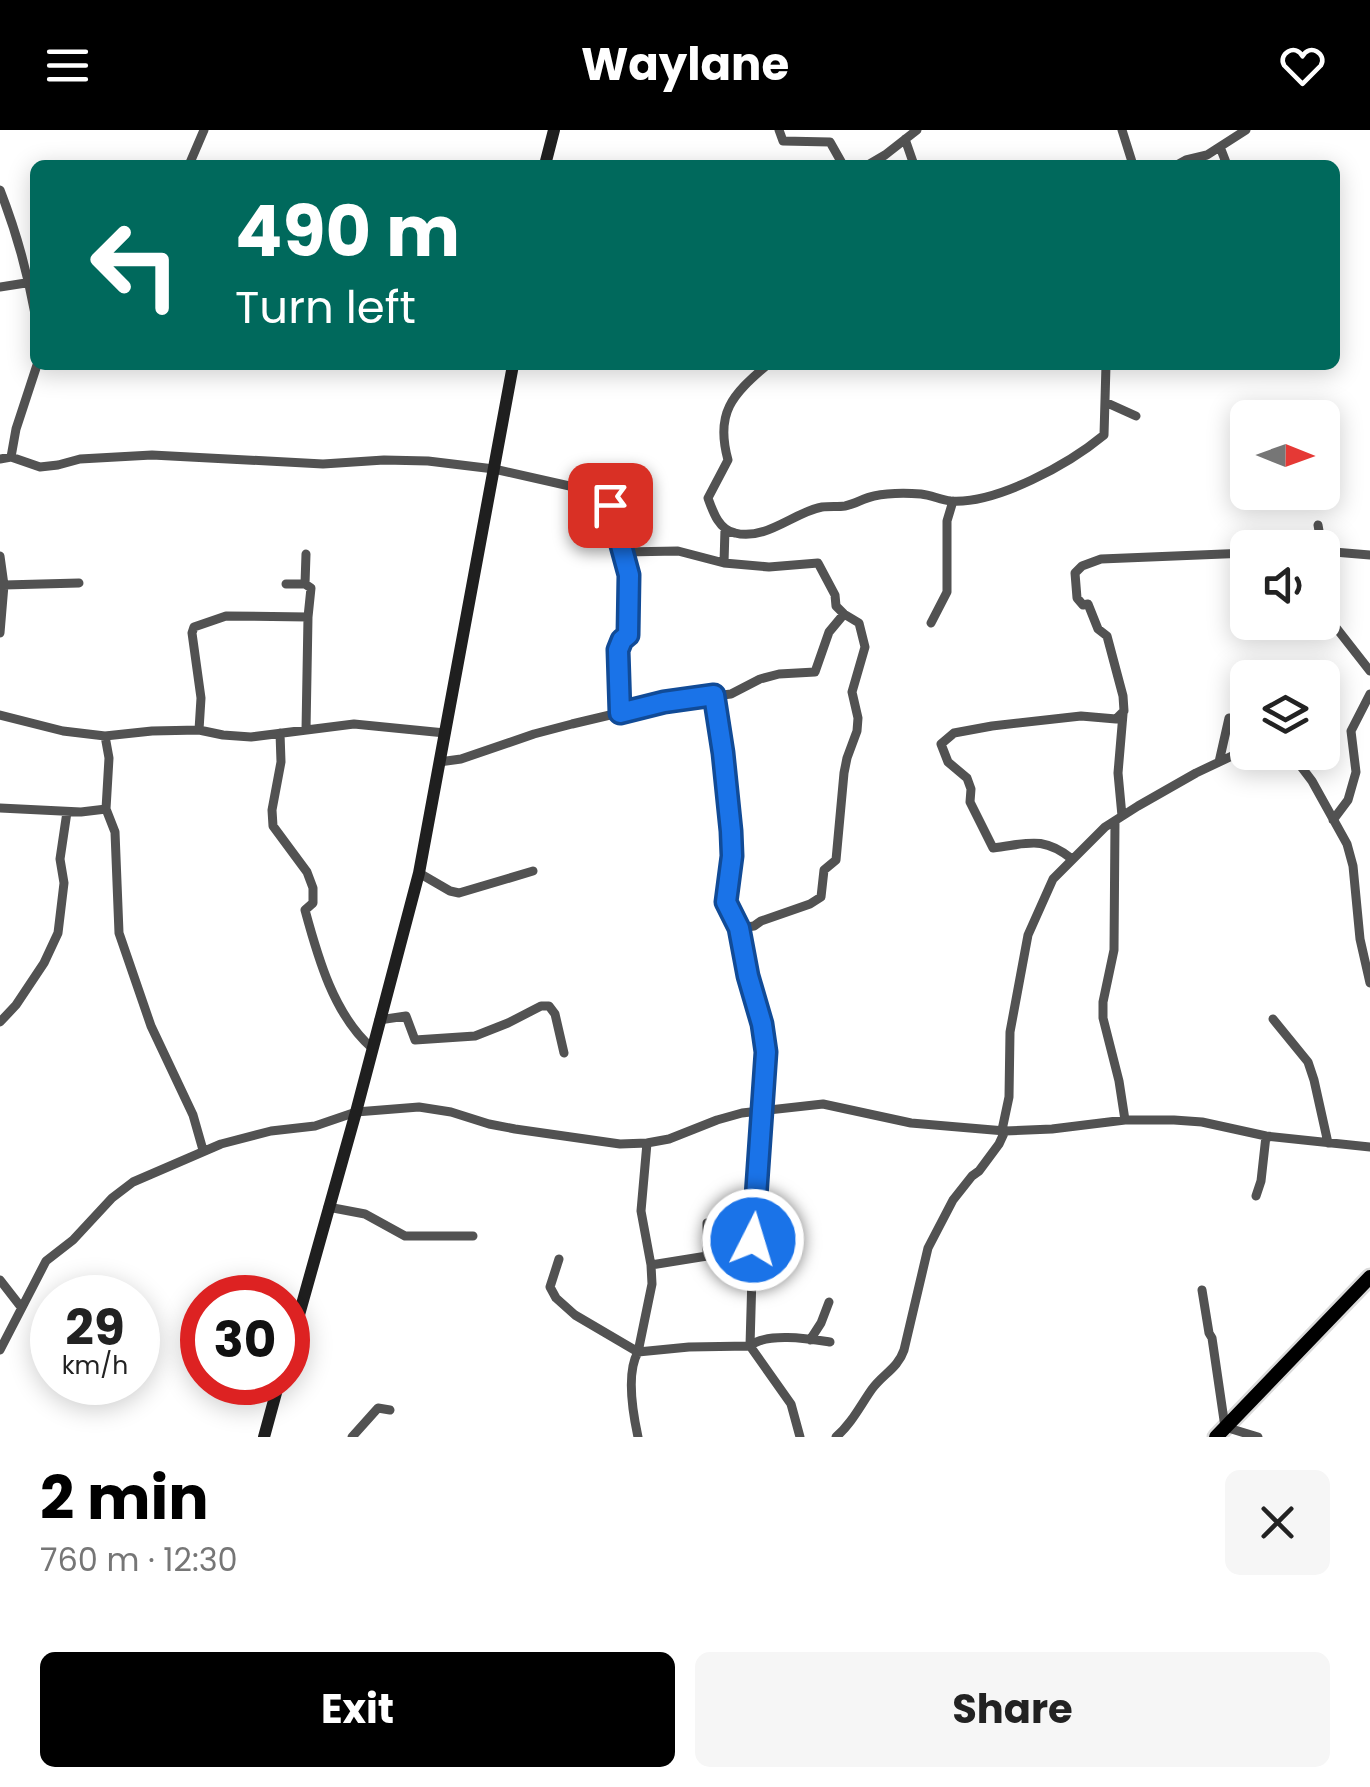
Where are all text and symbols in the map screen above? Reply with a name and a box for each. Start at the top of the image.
text: Waylane [581,33,789,96]
icon: menu [40,38,95,93]
icon: heart [1275,38,1330,93]
text: 490 m [235,182,460,281]
icon: left [70,200,200,330]
text: Turn left [235,276,416,339]
north arrow [1230,400,1340,510]
map controls [1230,400,1340,770]
pin [568,463,653,548]
icon: arrive [583,478,638,533]
button: sound [1230,530,1340,640]
button: layers [1230,660,1340,770]
position arrow [701,1188,805,1292]
speed limit sign: 30 [180,1275,310,1405]
text: 29 [65,1292,125,1363]
text: km/h [62,1348,128,1383]
text: 2 min [40,1456,209,1540]
button: close [1225,1470,1330,1575]
text: 760 m · 12:30 [40,1537,238,1582]
button: Exit [40,1652,675,1767]
button: Share [695,1652,1330,1767]

